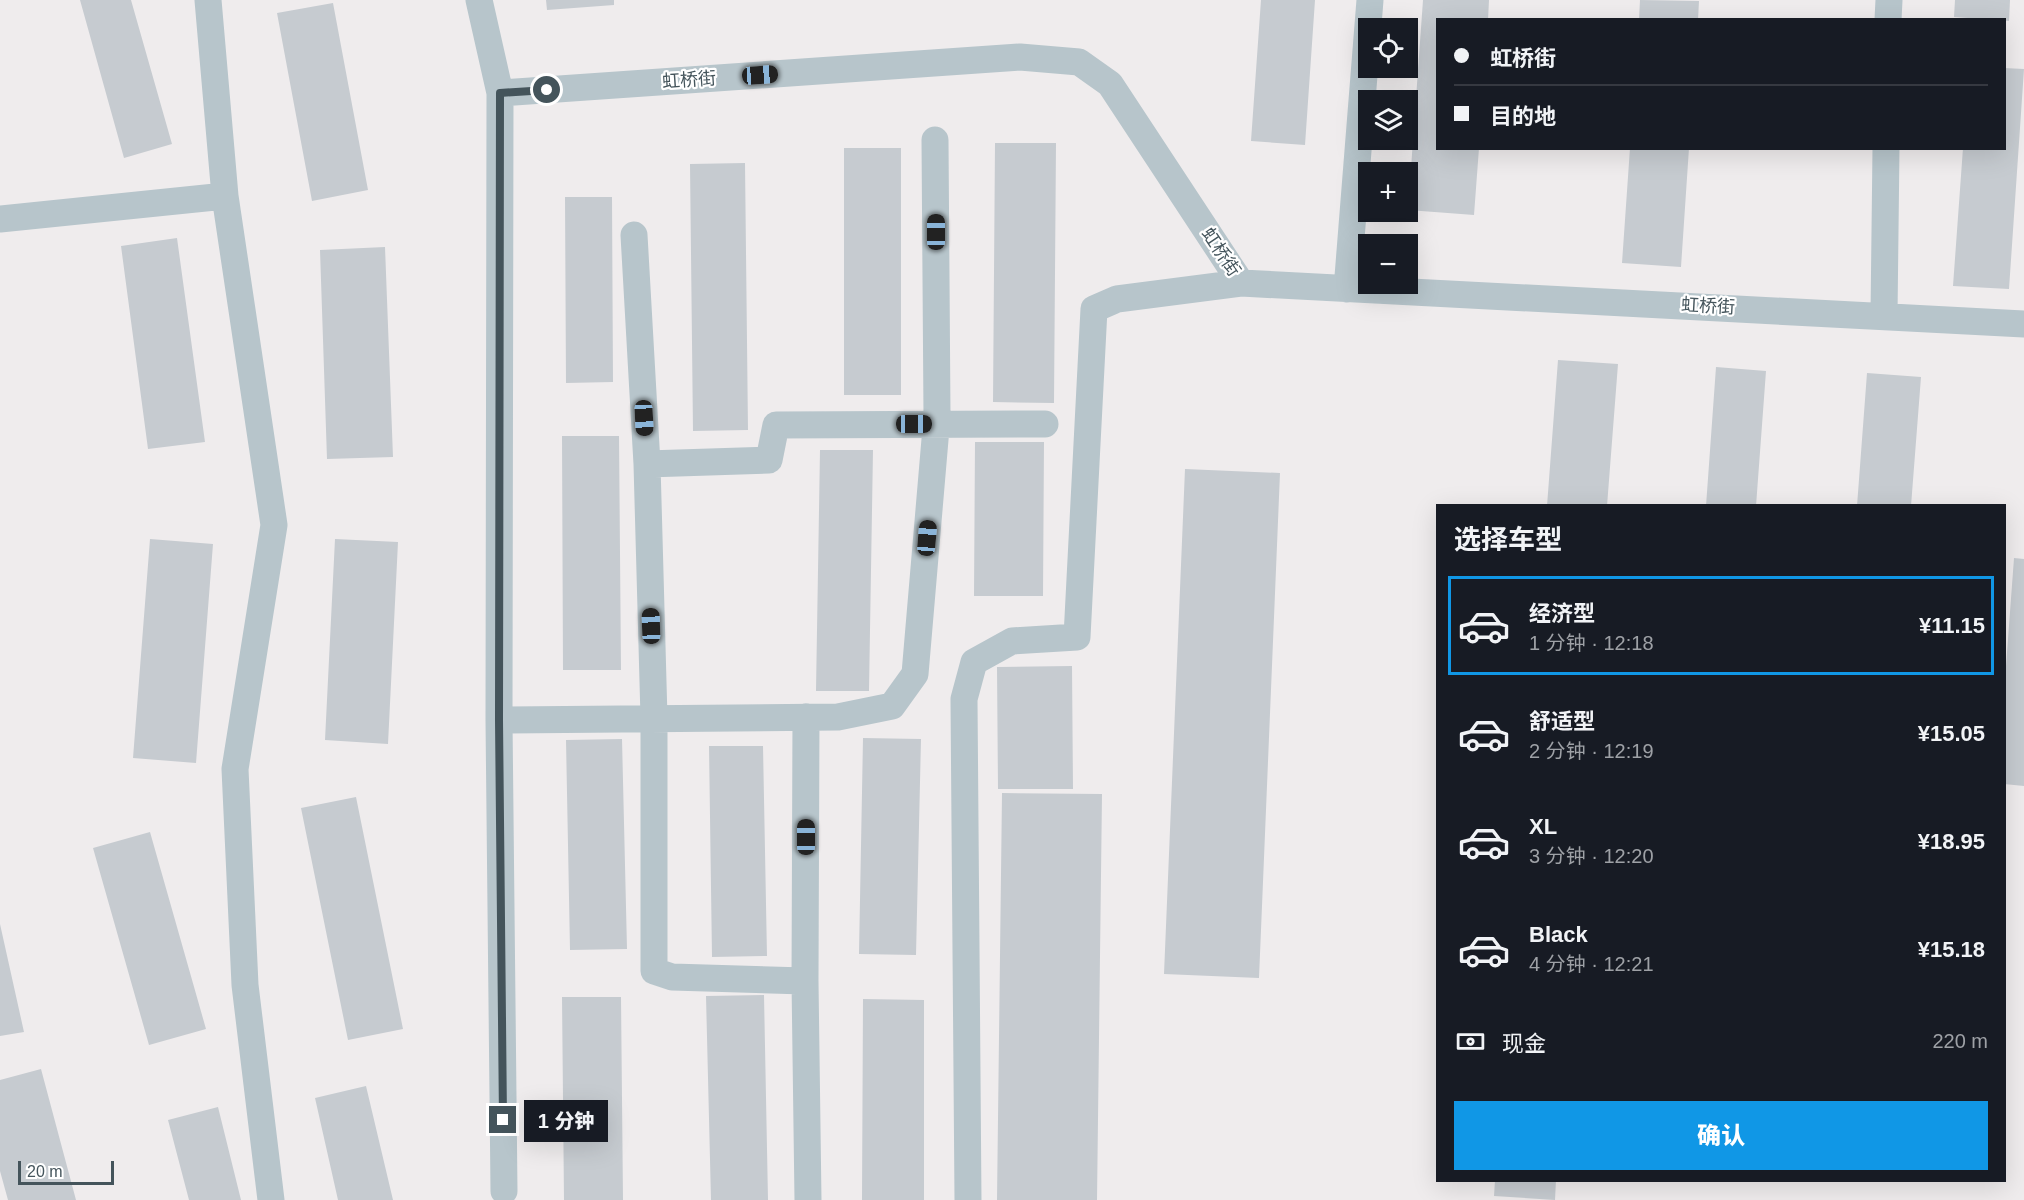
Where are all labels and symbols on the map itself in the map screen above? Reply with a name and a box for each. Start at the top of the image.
car [741,65,779,85]
street label: 虹桥街 [661,68,717,92]
route start [533,76,560,103]
car [927,214,945,250]
street label: 虹桥街 [1198,224,1244,280]
street label: 虹桥街 [1681,295,1735,317]
car [634,400,654,436]
car [896,415,932,433]
car [916,519,938,557]
car [641,608,661,644]
car [797,819,815,855]
callout: 1 分钟 [524,1099,608,1141]
route end [489,1106,516,1133]
scale bar [18,1158,114,1186]

